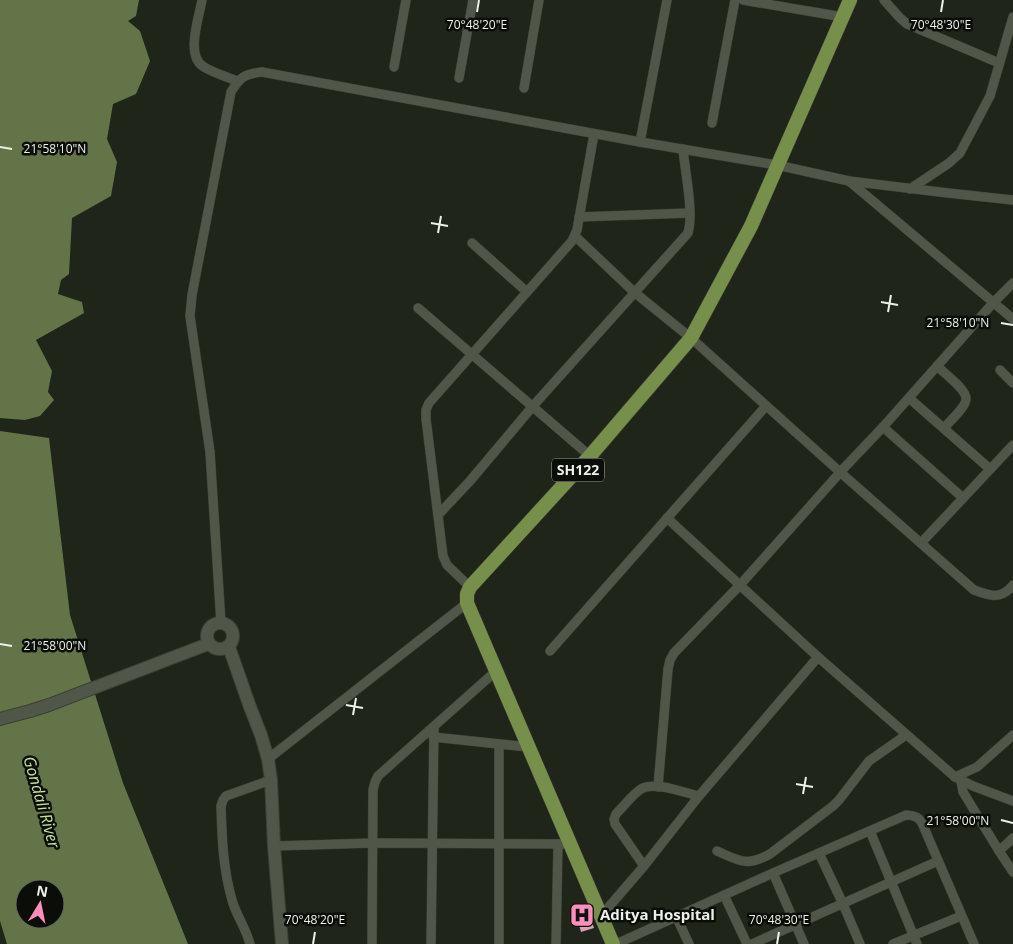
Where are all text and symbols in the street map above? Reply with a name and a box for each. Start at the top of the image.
text: 70°48'20"E [447,16,507,33]
text: 70°48'30"E [911,16,971,33]
text: 21°58'10"N [24,140,86,157]
text: 21°58'10"N [927,314,989,331]
road number: SH122 [552,458,604,482]
text: 21°58'00"N [24,637,86,654]
water label: Gondali River [18,754,66,851]
text: 21°58'00"N [927,812,989,829]
north arrow [15,879,65,929]
text: N [35,880,50,901]
hospital icon: Aditya Hospital [569,902,595,928]
place label: Aditya Hospital [600,904,715,924]
text: 70°48'20"E [285,911,345,928]
text: 70°48'30"E [749,911,809,928]

